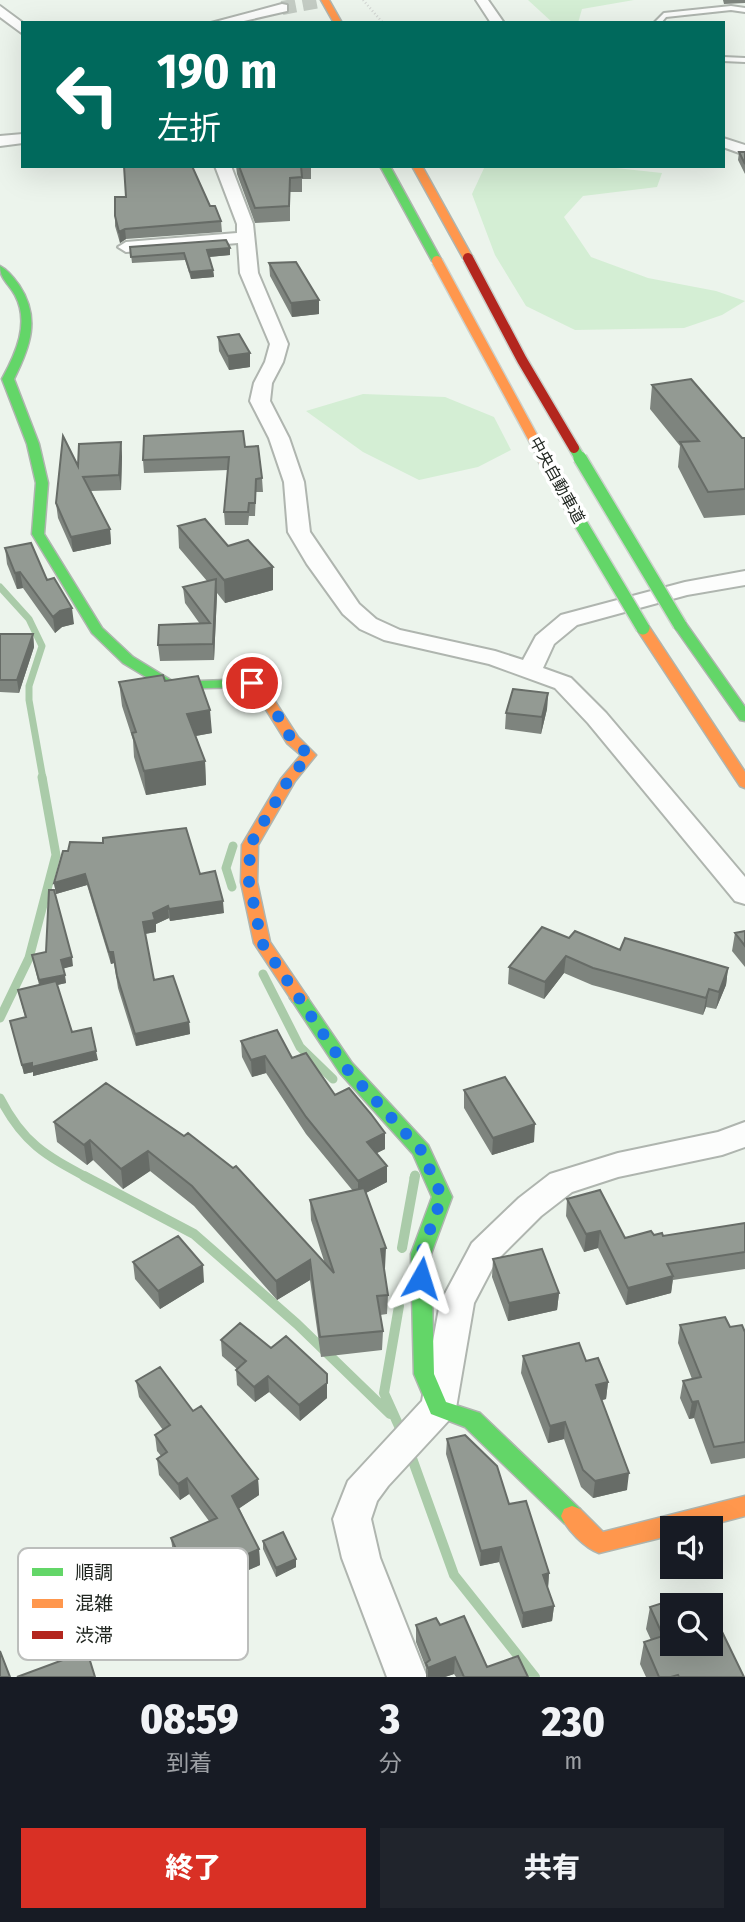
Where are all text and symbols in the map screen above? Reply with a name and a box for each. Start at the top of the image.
text: 190 m [157,42,277,101]
icon: left [42,49,133,140]
text: 左折 [157,109,221,147]
street label: 中央自動車道 [525,433,589,527]
pin [222,653,282,713]
icon: arrive [233,664,271,702]
position arrow [384,1241,458,1315]
map controls [660,1516,723,1656]
button: sound [660,1516,723,1579]
legend [18,1548,248,1660]
text: 順調 [75,1561,113,1584]
text: 混雑 [75,1592,113,1615]
button: search [660,1593,723,1656]
text: 渋滞 [75,1624,113,1647]
text: 08:59 [140,1694,239,1744]
text: 3 [380,1694,400,1744]
text: 230 [542,1697,605,1747]
text: m [564,1747,582,1775]
text: 到着 [166,1749,212,1777]
text: 分 [379,1749,402,1777]
button: 終了 [21,1828,366,1908]
button: 共有 [380,1828,724,1908]

